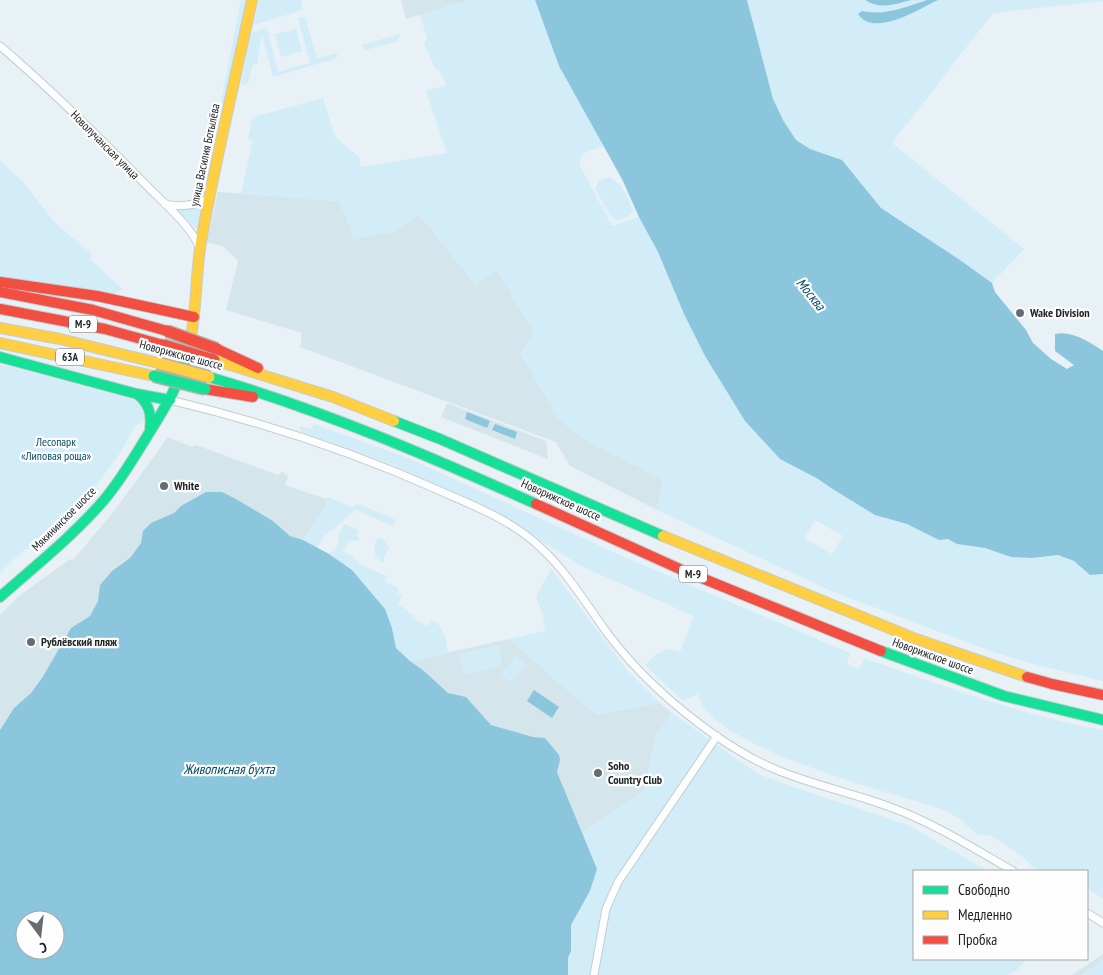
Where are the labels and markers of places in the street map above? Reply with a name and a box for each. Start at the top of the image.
place label: Wake Division [1029,305,1090,320]
marker: Wake Division [1014,307,1026,319]
place label: White [173,478,199,493]
marker: White [158,480,170,492]
place label: Рублёвский пляж [41,634,118,649]
marker: Рублёвский пляж [25,636,37,648]
place label: Soho Country Club [608,758,663,787]
marker: Soho Country Club [592,767,604,779]

